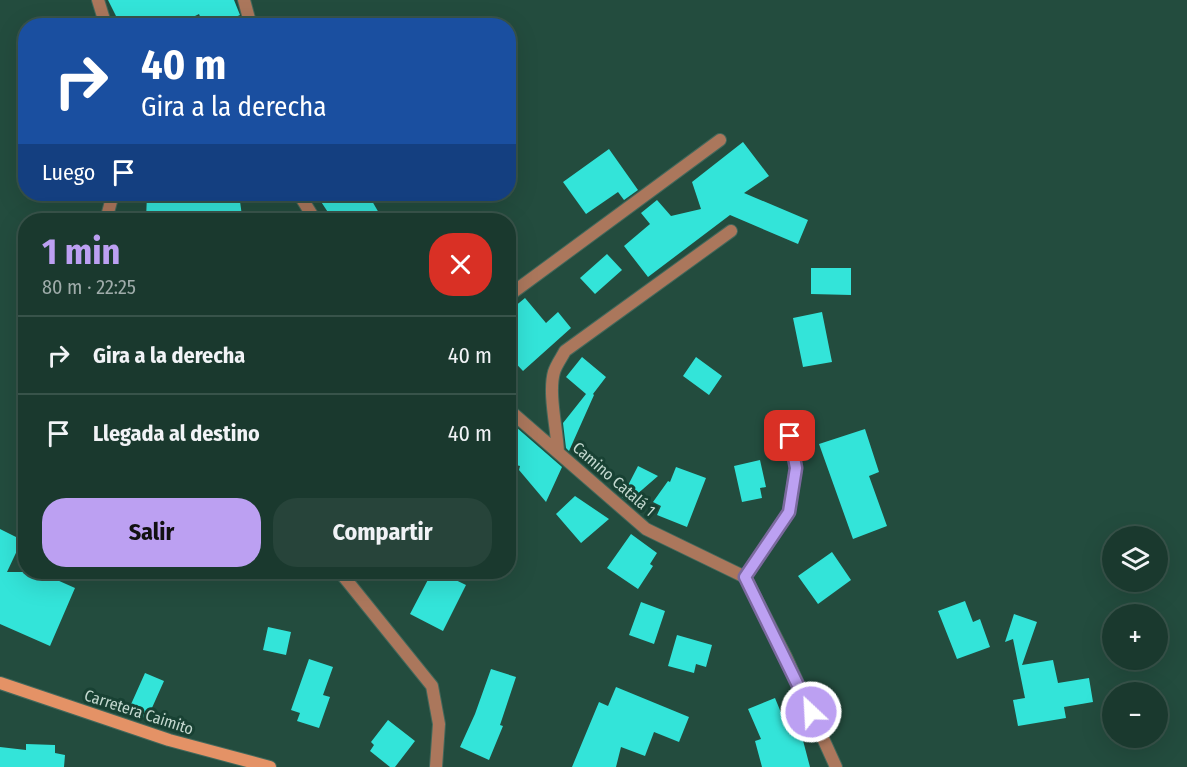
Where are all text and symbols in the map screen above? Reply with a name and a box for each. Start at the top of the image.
text: 40 m [141,40,226,90]
icon: right [42,42,120,120]
text: Gira a la derecha [141,91,326,123]
icon: arrive [107,156,140,189]
text: Luego [42,159,95,186]
text: 1 min [42,230,120,274]
button: close [429,233,492,296]
text: 80 m · 22:25 [42,275,136,299]
icon: right [42,339,75,372]
text: Gira a la derecha [93,342,245,369]
text: 40 m [448,342,492,369]
pin [764,410,815,461]
icon: arrive [42,417,75,450]
icon: arrive [773,419,806,452]
text: Llegada al destino [93,420,260,447]
text: 40 m [448,420,492,447]
street label: Camino Catalá 1 [569,438,659,520]
button: Salir [42,498,261,567]
button: Compartir [273,498,492,567]
map controls [1102,526,1168,748]
button: layers [1102,526,1168,592]
button: + [1102,604,1168,670]
position arrow [779,680,843,744]
button: − [1102,682,1168,748]
street label: Carretera Caimito [82,685,196,739]

